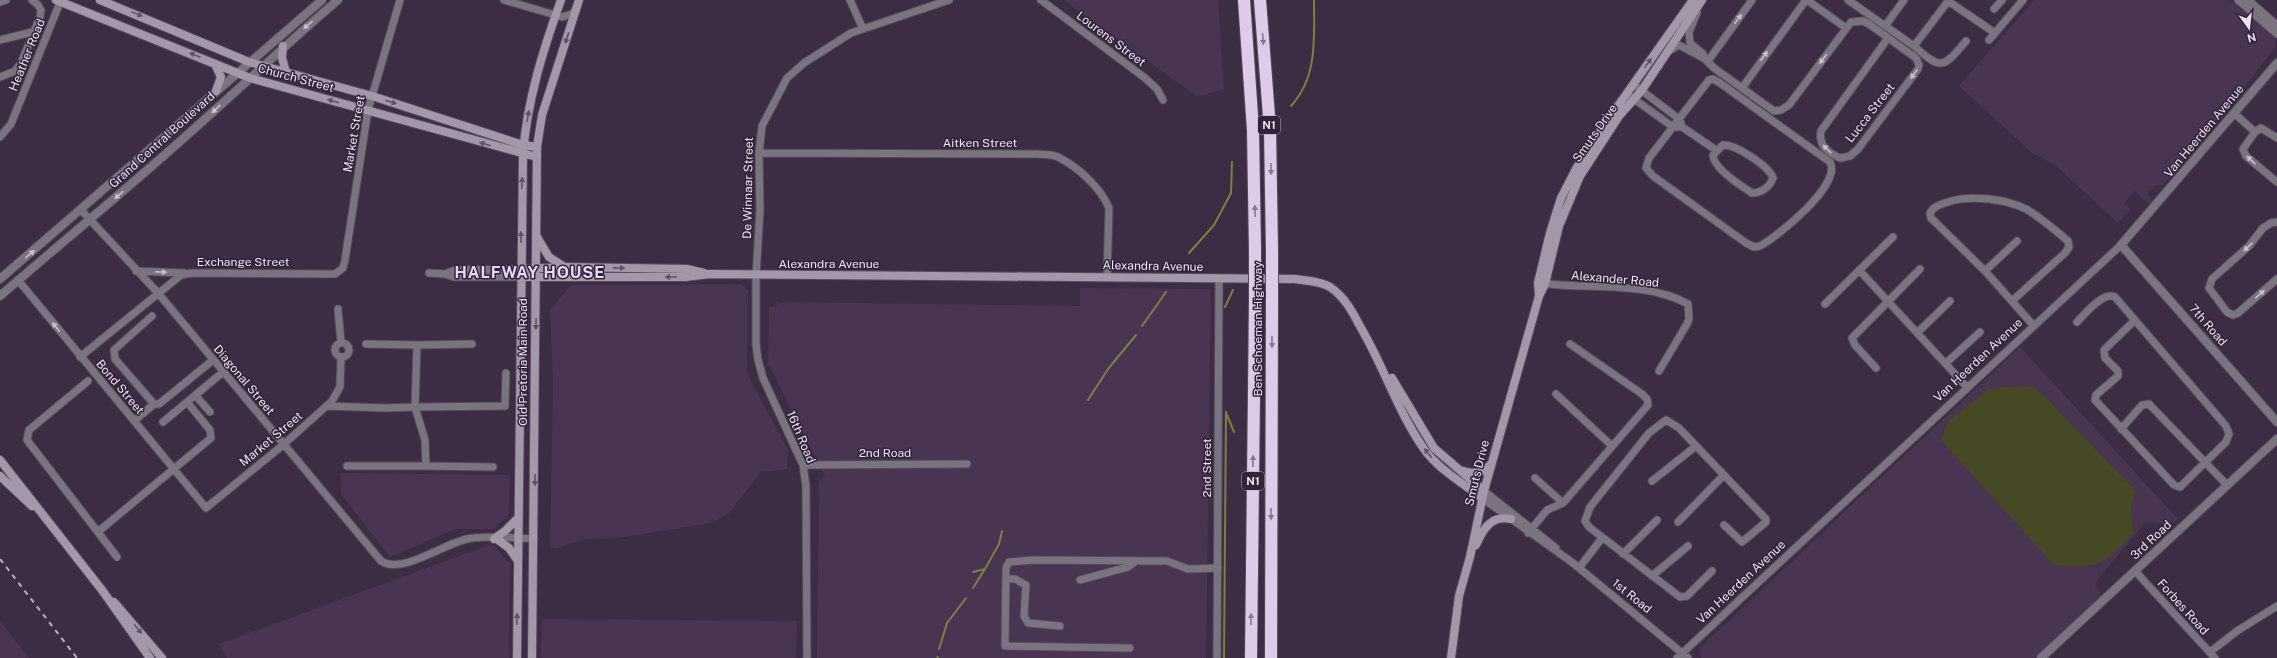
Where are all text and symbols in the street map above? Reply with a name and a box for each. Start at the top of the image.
north arrow [2229,8,2269,48]
street label: Lourens Street [1074,9,1149,70]
one-way arrow [131,12,143,18]
one-way arrow [1734,14,1742,24]
street label: Heather Road [6,17,48,93]
one-way arrow [303,21,314,30]
text: N [2246,31,2257,45]
one-way arrow [563,33,569,45]
one-way arrow [1259,33,1266,45]
one-way arrow [1760,51,1768,61]
one-way arrow [189,52,201,58]
one-way arrow [1818,54,1827,65]
one-way arrow [1644,57,1652,68]
street label: Church Street [256,61,336,95]
one-way arrow [1909,69,1918,80]
street label: Lucca Street [1842,80,1898,145]
street label: Van Heerden Avenue [2161,82,2247,180]
street label: Grand Central Boulevard [106,89,218,191]
street label: Market Street [340,94,368,173]
one-way arrow [327,98,339,104]
one-way arrow [386,99,398,105]
street label: Smuts Drive [1570,101,1620,165]
one-way arrow [211,104,221,114]
one-way arrow [525,110,531,122]
road number: N1 [1258,116,1280,134]
street label: Aitken Street [943,136,1017,150]
street label: De Winnaar Street [740,137,756,239]
one-way arrow [479,141,491,147]
one-way arrow [1822,144,1832,154]
one-way arrow [2246,155,2256,165]
one-way arrow [1267,163,1274,175]
one-way arrow [518,177,525,189]
one-way arrow [114,190,123,199]
one-way arrow [1251,205,1258,217]
one-way arrow [518,230,524,243]
one-way arrow [2243,242,2253,251]
one-way arrow [24,249,35,258]
street label: Exchange Street [197,255,290,269]
street label: Alexandra Avenue [779,257,880,271]
street label: Alexandra Avenue [1102,258,1204,274]
street label: Ben Schoeman Highway [1251,261,1265,396]
district label: HALFWAY HOUSE [454,263,606,282]
one-way arrow [613,265,626,271]
street label: Alexander Road [1570,268,1660,290]
one-way arrow [155,269,168,275]
one-way arrow [664,274,677,280]
one-way arrow [2254,289,2265,298]
street label: Old Pretoria Main Road [516,298,530,426]
street label: 7th Road [2186,301,2230,349]
street label: Van Heerden Avenue [1931,315,2025,405]
one-way arrow [532,318,539,330]
one-way arrow [51,321,60,332]
one-way arrow [1269,336,1275,349]
street label: Diagonal Street [211,342,278,418]
street label: Bond Street [93,357,147,417]
street label: Market Street [237,409,305,469]
street label: 16th Road [784,409,818,465]
street label: 2nd Street [1200,438,1214,498]
street label: Smuts Drive [1462,438,1492,508]
street label: 2nd Road [859,446,911,460]
one-way arrow [1423,448,1432,459]
one-way arrow [1250,454,1256,467]
road number: N1 [1242,472,1264,490]
one-way arrow [532,474,538,487]
one-way arrow [1268,508,1275,520]
street label: 3rd Road [2128,518,2174,562]
street label: Van Heerden Avenue [1694,537,1788,627]
street label: 1st Road [1609,576,1655,616]
street label: Forbes Road [2154,576,2212,638]
one-way arrow [514,612,520,625]
one-way arrow [1248,612,1254,625]
one-way arrow [134,623,143,634]

